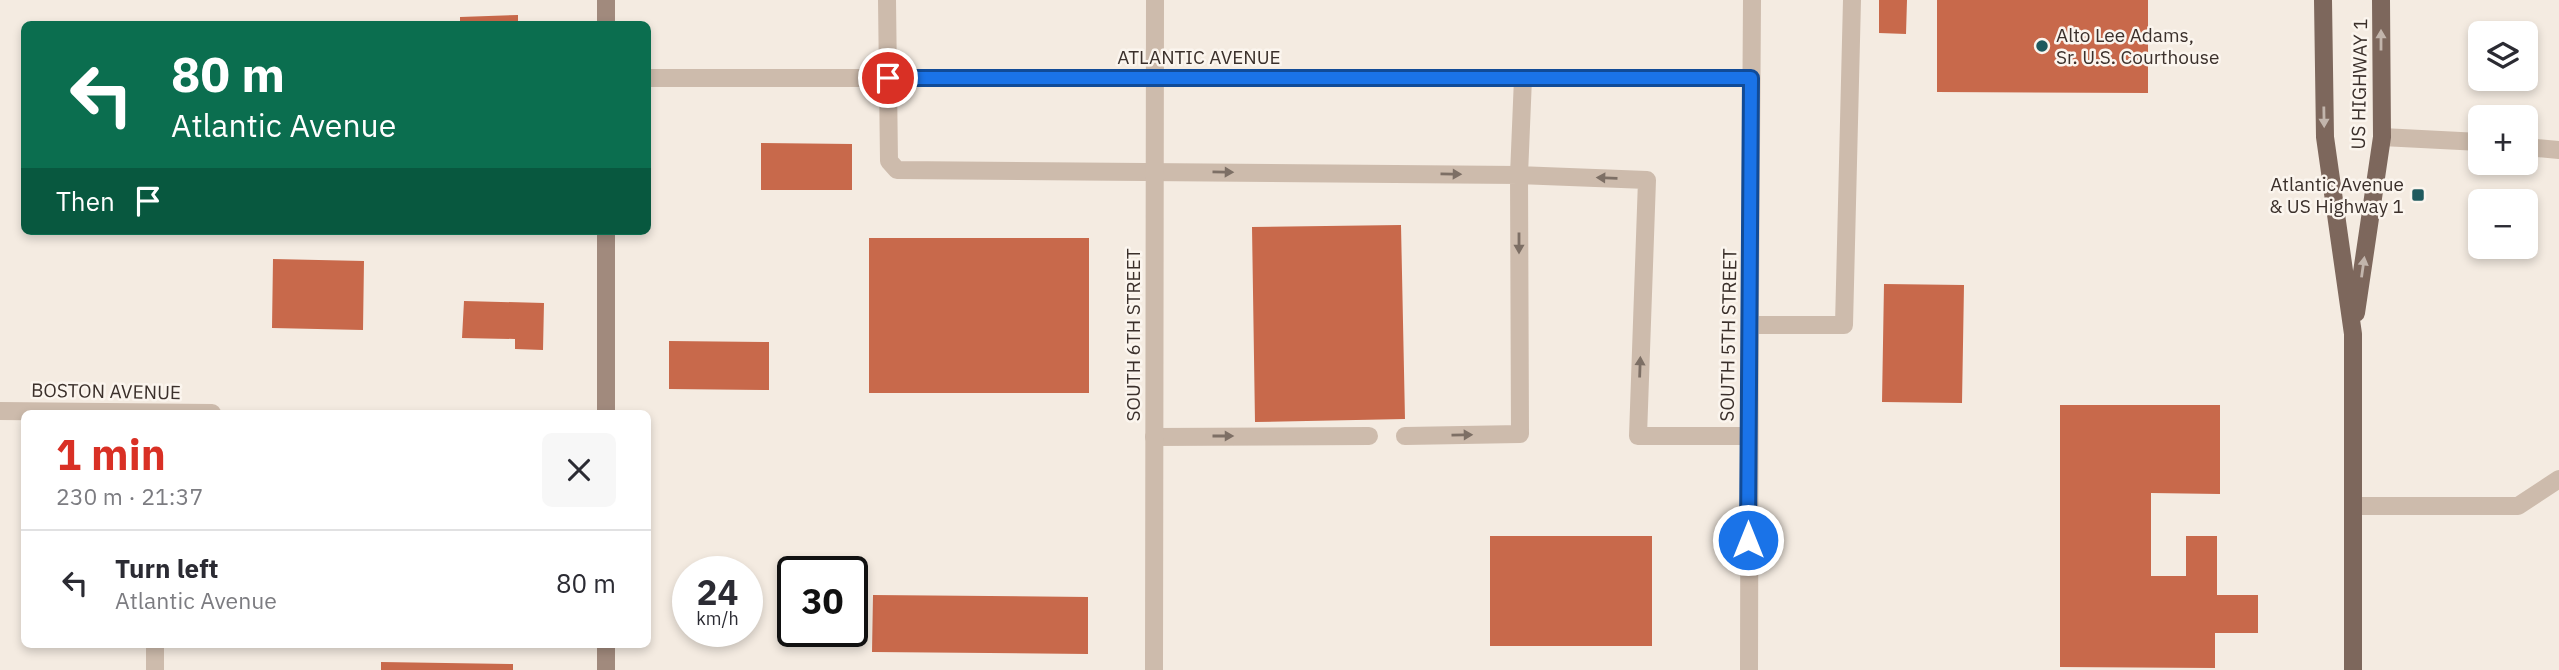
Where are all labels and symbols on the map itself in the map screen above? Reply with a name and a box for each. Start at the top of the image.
street label: US HIGHWAY 1 [2346,18,2372,150]
place label: Alto Lee Adams, Sr. U.S. Courthouse [2056,23,2219,69]
one-way arrow [2375,29,2387,51]
marker: Alto Lee Adams, Sr. U.S. Courthouse [2034,38,2050,54]
street label: ATLANTIC AVENUE [1117,45,1281,69]
pin [858,48,918,108]
one-way arrow [2319,106,2330,128]
one-way arrow [1212,166,1234,178]
one-way arrow [1440,168,1462,180]
place label: Atlantic Avenue & US Highway 1 [2269,172,2404,218]
one-way arrow [1595,173,1617,184]
marker: Atlantic Avenue & US Highway 1 [2410,187,2426,203]
one-way arrow [1513,232,1525,254]
street label: SOUTH 6TH STREET [1121,248,1145,422]
street label: SOUTH 5TH STREET [1714,248,1742,422]
one-way arrow [2358,255,2369,277]
one-way arrow [1635,356,1646,378]
street label: BOSTON AVENUE [31,378,181,404]
one-way arrow [1452,429,1474,441]
one-way arrow [1212,430,1234,442]
position arrow [1711,503,1785,577]
speed limit sign: 30 [777,556,868,647]

